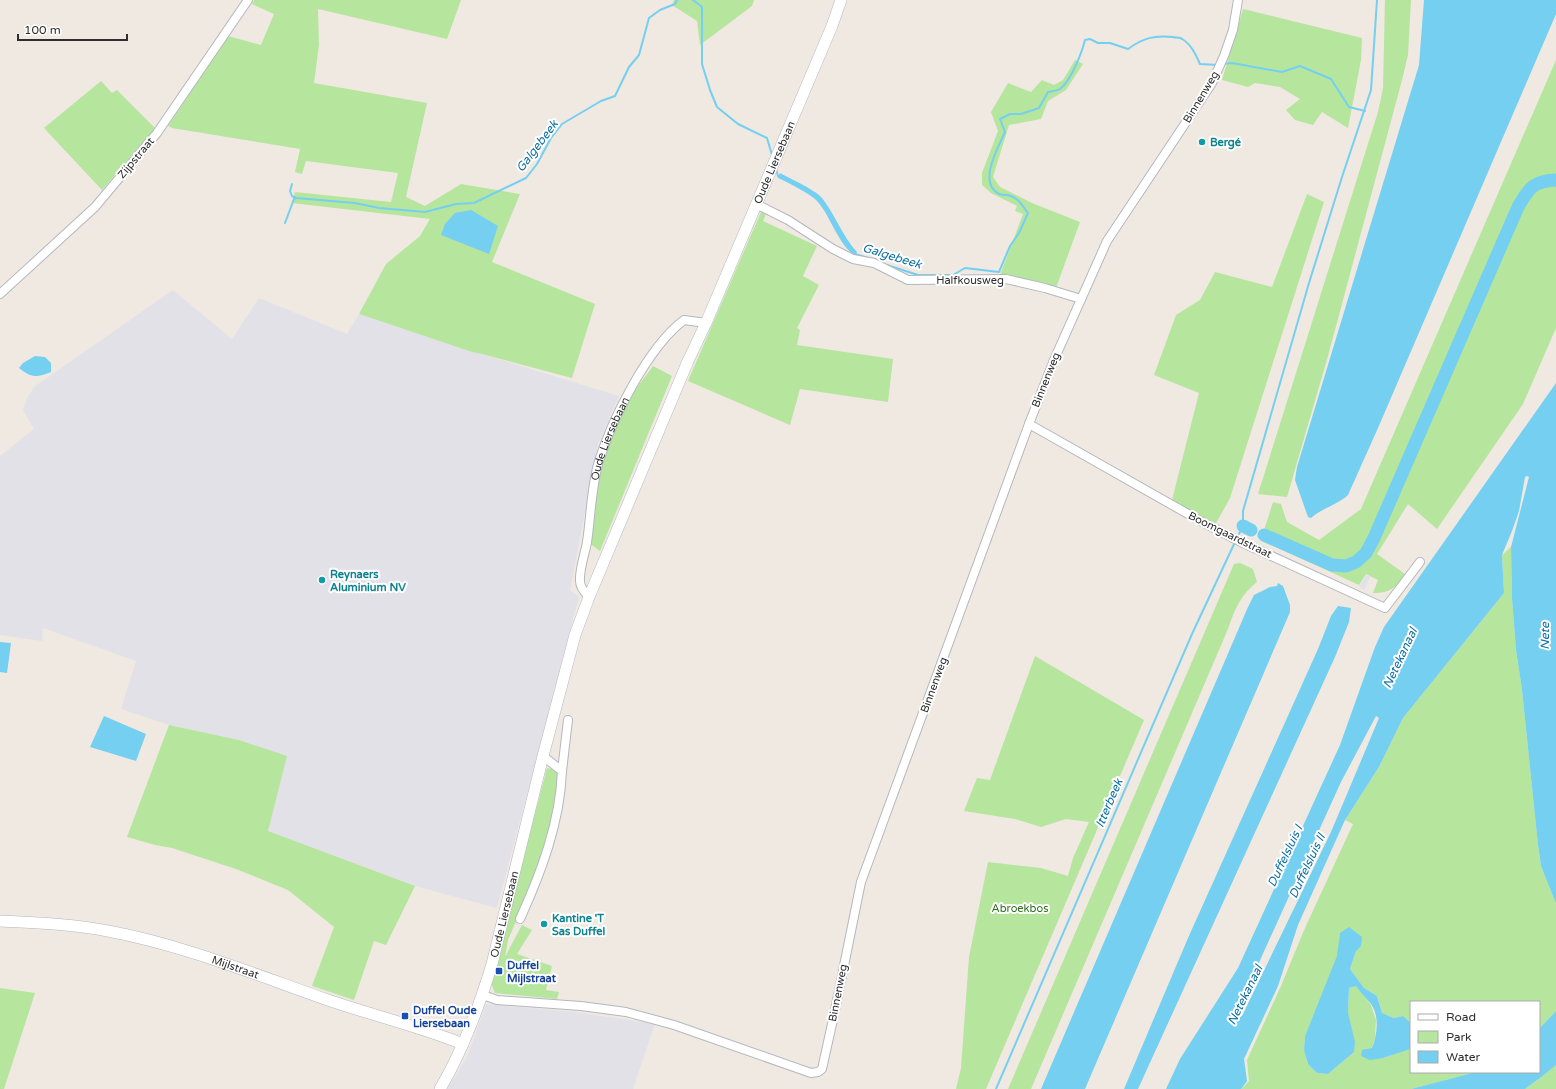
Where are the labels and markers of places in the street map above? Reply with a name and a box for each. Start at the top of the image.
place label: Bergé [1210,136,1242,150]
marker: Bergé [1197,137,1207,147]
place label: Reynaers Aluminium NV [330,568,406,594]
marker: Reynaers Aluminium NV [317,575,327,585]
place label: Kantine 'T Sas Duffel [552,912,605,938]
marker: Kantine 'T Sas Duffel [539,919,549,929]
place label: Duffel Mijlstraat [507,959,557,986]
marker: Duffel Mijlstraat [494,966,504,976]
place label: Duffel Oude Liersebaan [413,1004,477,1030]
marker: Duffel Oude Liersebaan [400,1011,410,1021]

